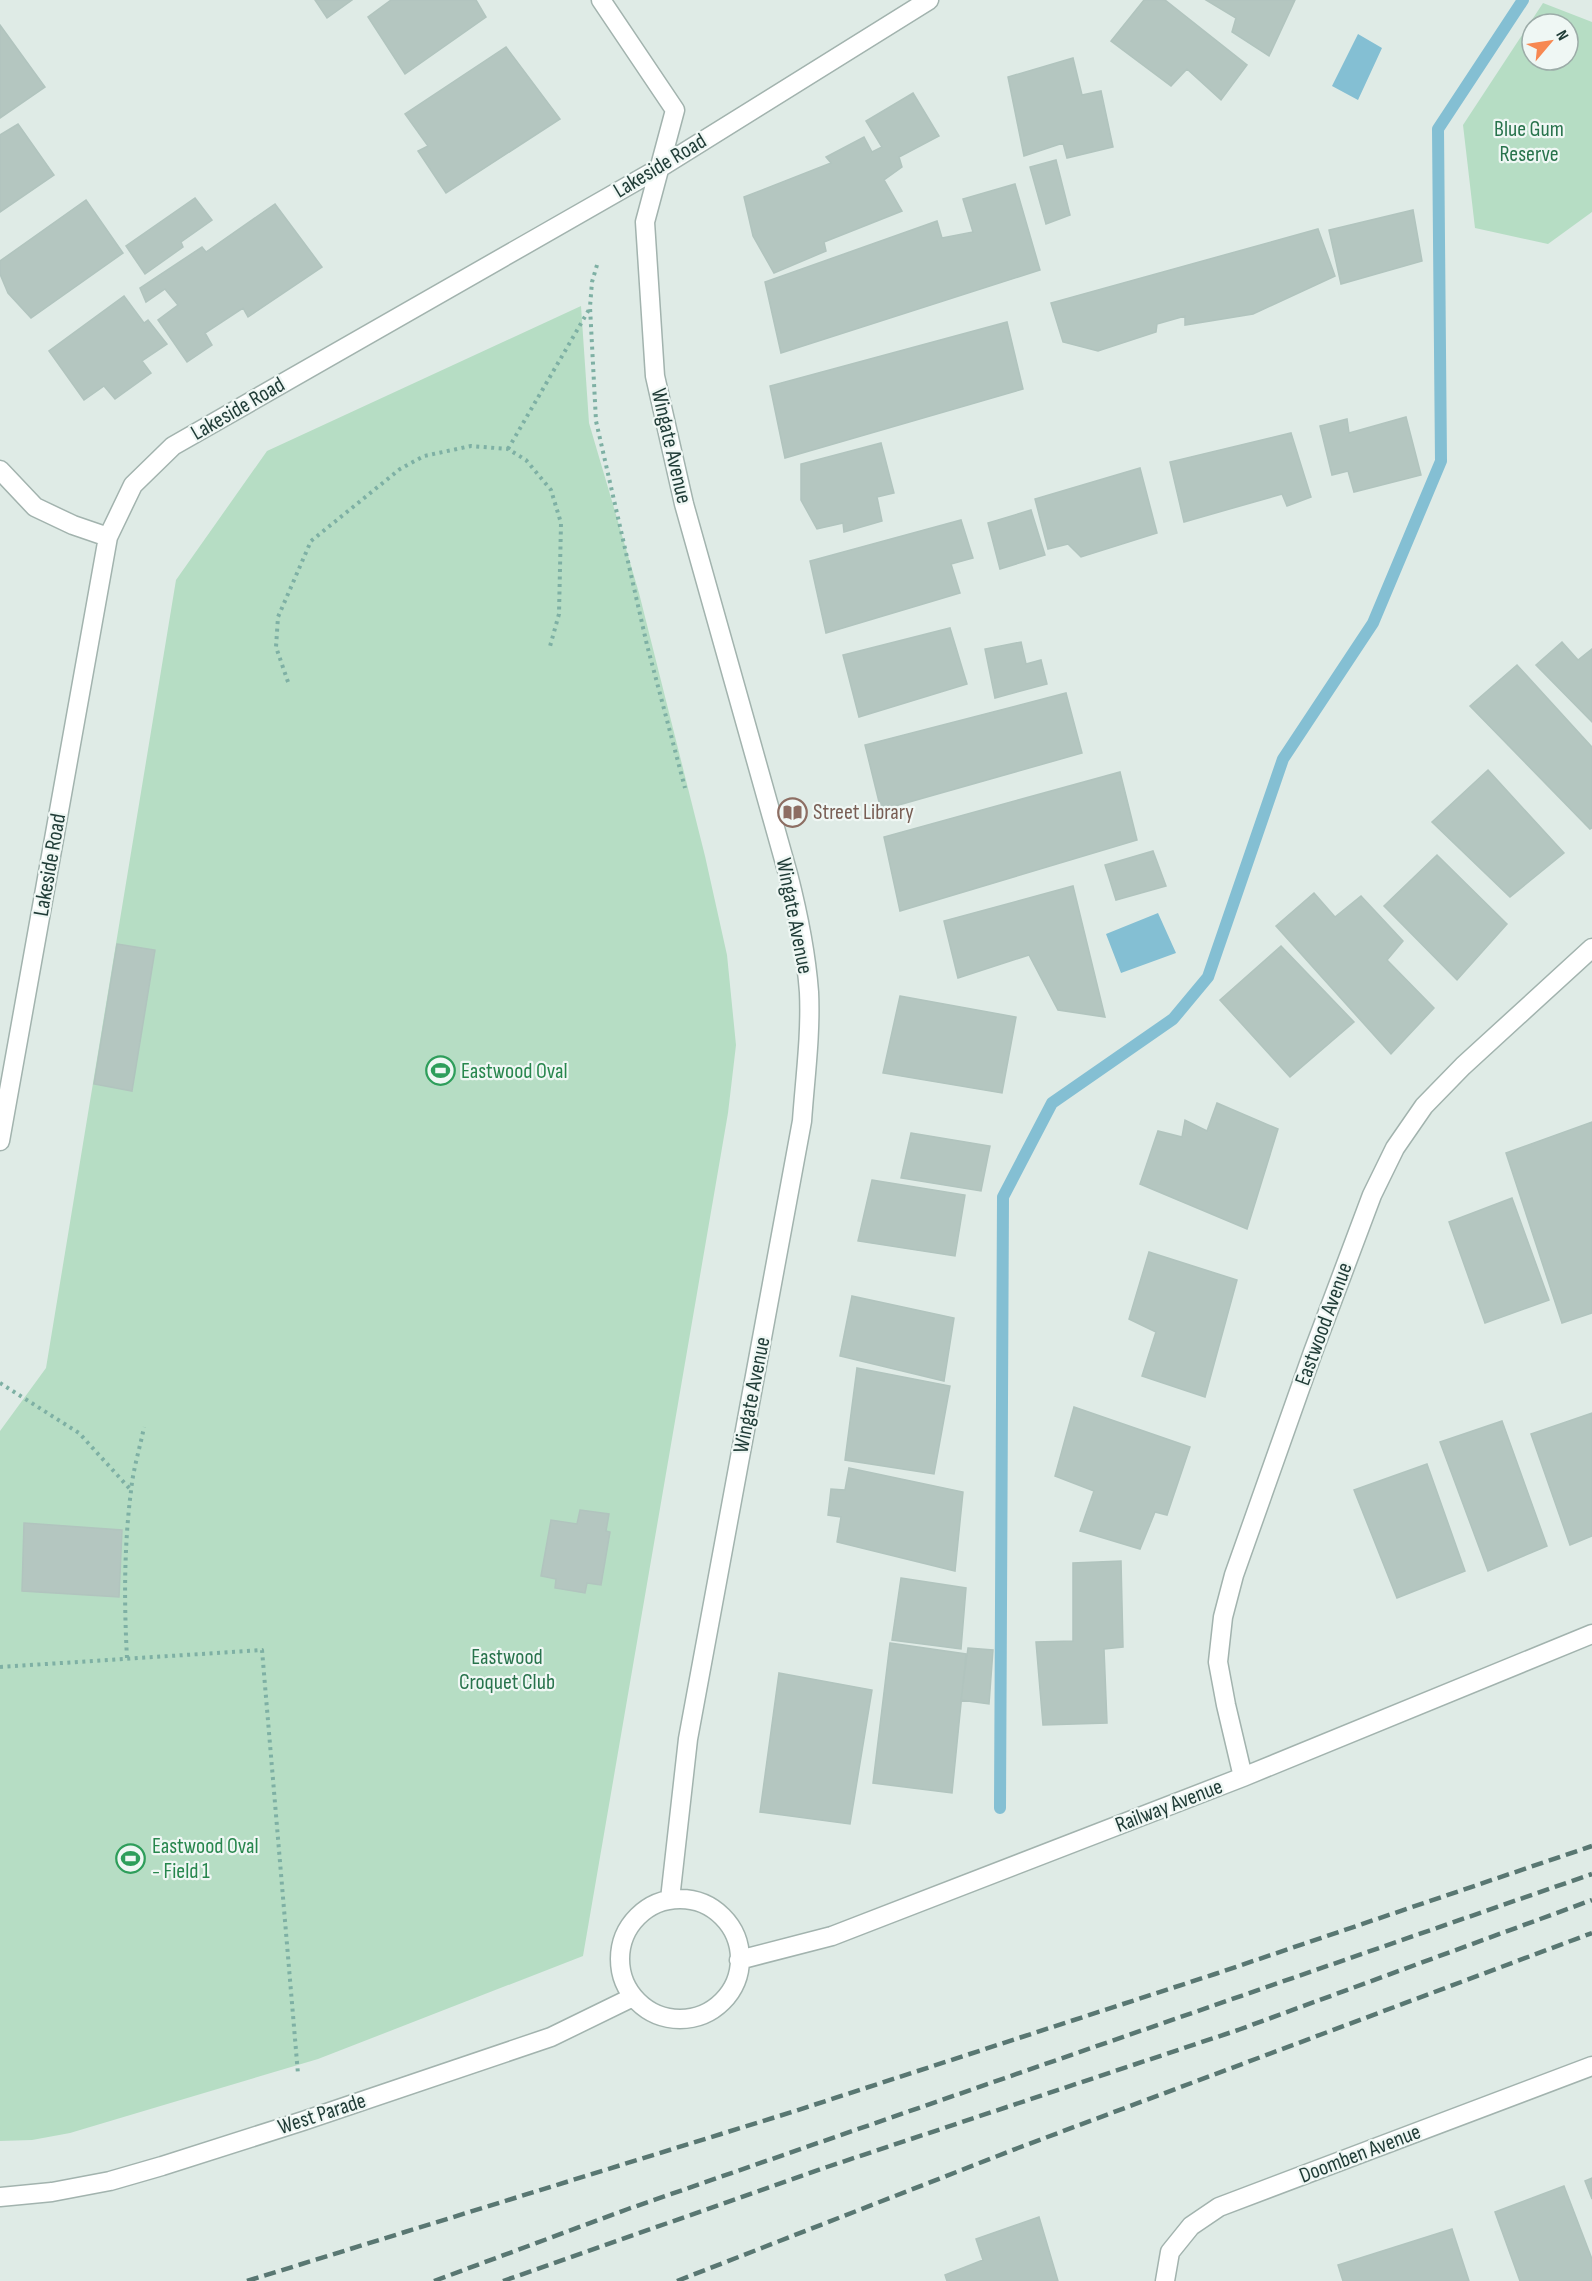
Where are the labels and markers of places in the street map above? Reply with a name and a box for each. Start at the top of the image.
library icon: Street Library [776,796,808,828]
place label: Street Library [813,799,914,826]
sports icon: Eastwood Oval [424,1055,456,1087]
place label: Eastwood Oval [461,1058,568,1085]
place label: Eastwood Oval - Field 1 [152,1833,259,1885]
sports icon: Eastwood Oval - Field 1 [115,1843,147,1875]

